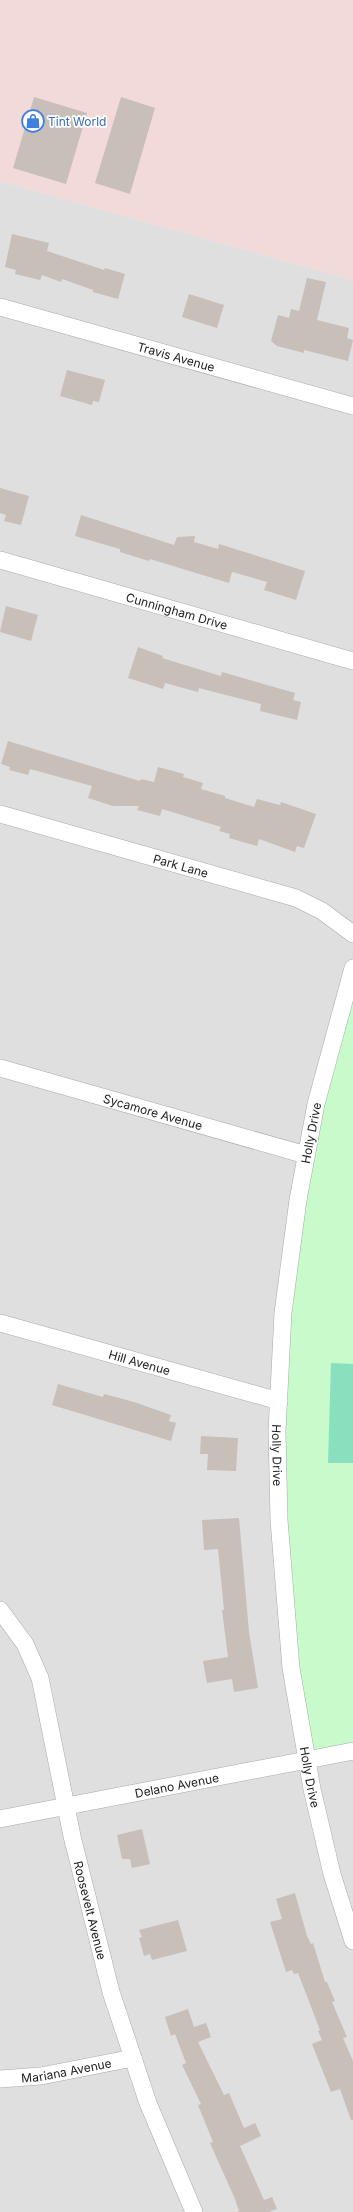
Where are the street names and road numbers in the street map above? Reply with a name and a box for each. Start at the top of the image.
street label: Travis Avenue [136,338,217,374]
street label: Cunningham Drive [124,589,229,632]
street label: Park Lane [152,850,210,880]
street label: Sycamore Avenue [102,1090,204,1133]
street label: Holly Drive [298,1101,324,1165]
street label: Hill Avenue [107,1346,172,1378]
street label: Holly Drive [269,1424,286,1486]
street label: Holly Drive [297,1745,324,1809]
street label: Delano Avenue [134,1770,220,1800]
street label: Roosevelt Avenue [71,1859,110,1961]
street label: Mariana Avenue [21,2055,113,2085]

